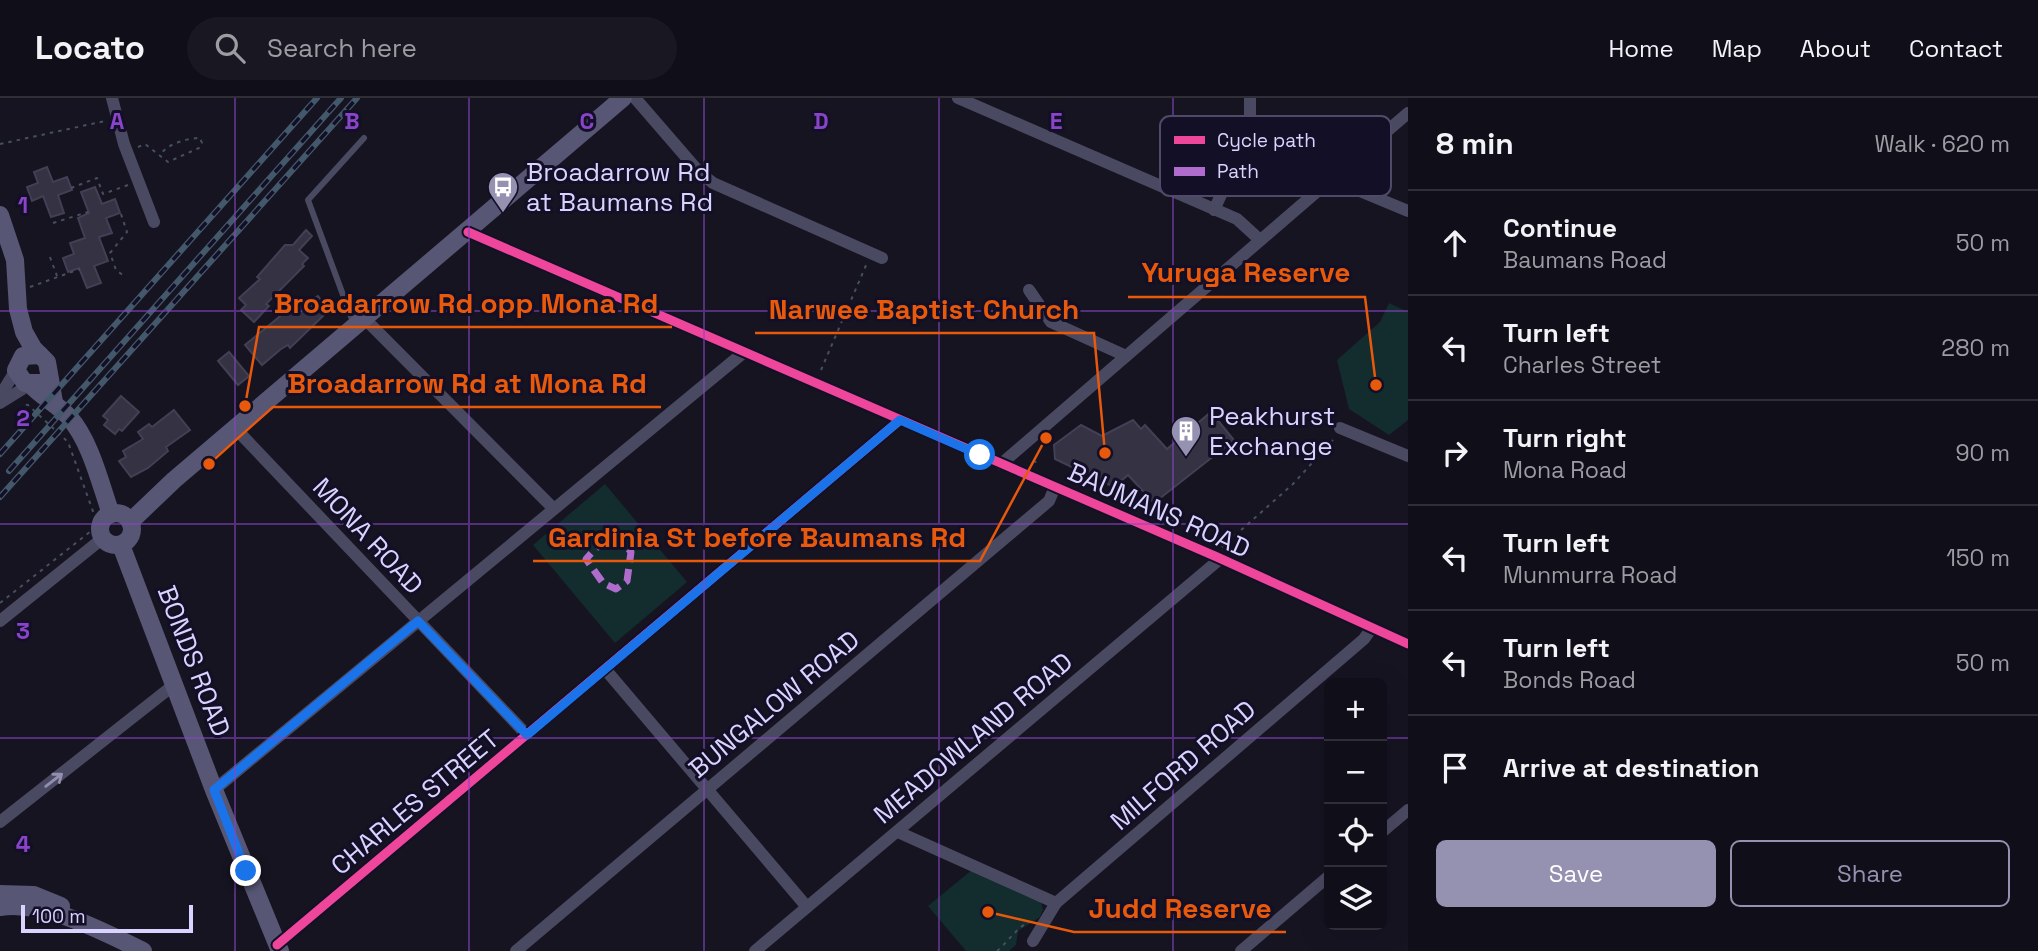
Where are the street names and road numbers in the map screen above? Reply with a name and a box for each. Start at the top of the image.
street label: BAUMANS ROAD [1062,455,1256,565]
street label: MONA ROAD [305,471,431,601]
street label: BONDS ROAD [150,581,238,741]
street label: BUNGALOW ROAD [682,623,866,785]
street label: MEADOWLAND ROAD [866,645,1080,831]
street label: MILFORD ROAD [1103,693,1263,837]
street label: CHARLES STREET [324,722,506,882]

